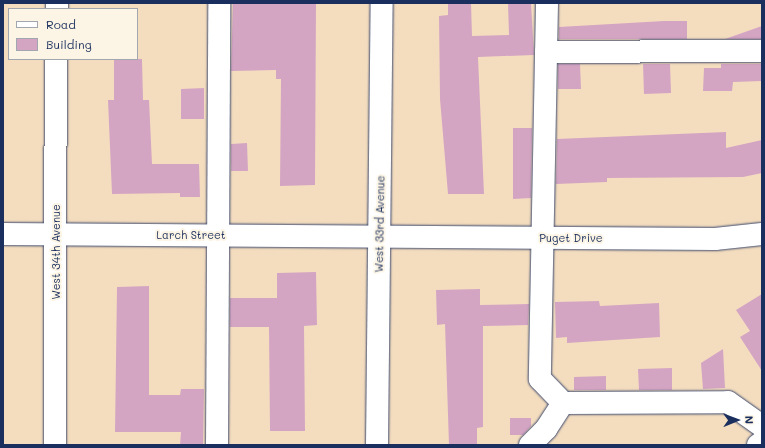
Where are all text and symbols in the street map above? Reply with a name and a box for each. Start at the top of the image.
legend [8,8,138,60]
text: Road [46,16,76,32]
text: Building [46,36,92,52]
street label: West 33rd Avenue [373,175,387,273]
street label: West 34th Avenue [49,204,63,300]
street label: Larch Street [156,228,226,242]
street label: Puget Drive [539,231,603,245]
north arrow [717,400,757,440]
text: N [742,415,757,424]

